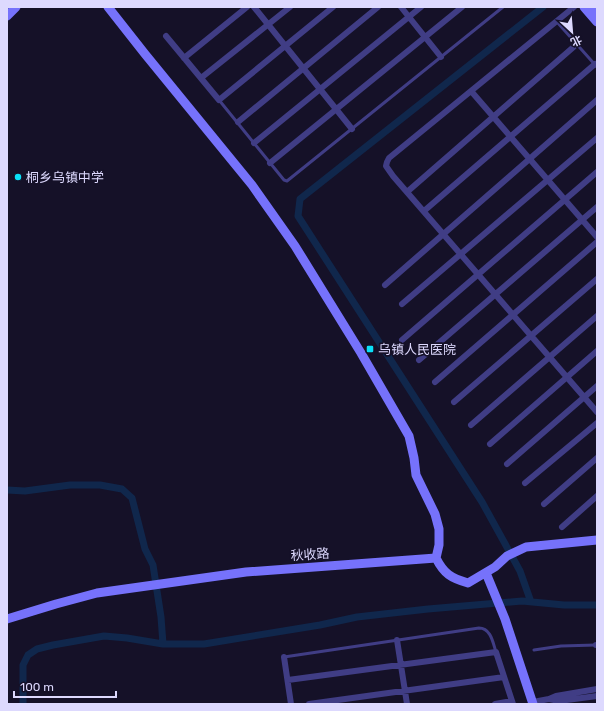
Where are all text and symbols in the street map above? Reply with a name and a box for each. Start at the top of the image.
north arrow [552,12,592,52]
text: 北 [568,32,584,49]
place label: 桐乡乌镇中学 [26,170,104,185]
marker: 桐乡乌镇中学 [13,172,23,182]
place label: 乌镇人民医院 [378,342,456,357]
marker: 乌镇人民医院 [365,344,375,354]
street label: 秋收路 [290,546,330,563]
scale bar [14,673,116,699]
text: 100 m [20,680,54,694]

